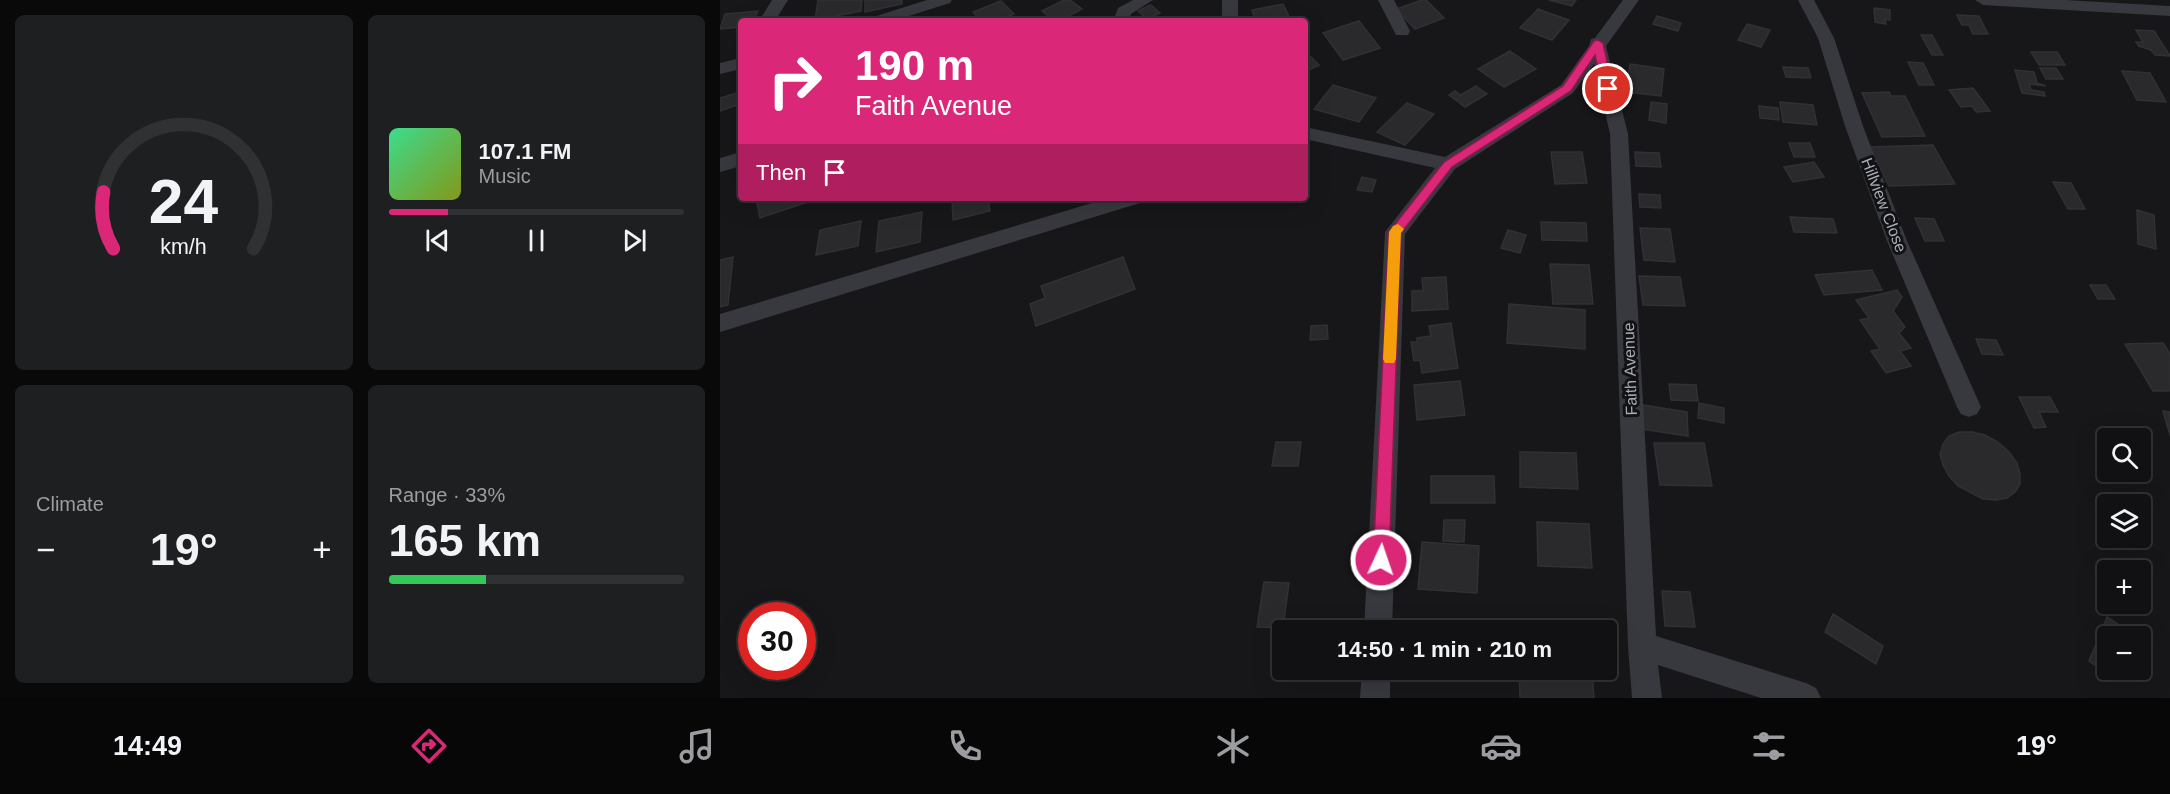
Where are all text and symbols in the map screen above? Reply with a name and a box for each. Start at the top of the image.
icon: right [756,42,834,120]
text: 190 m [855,42,974,89]
pin [1582,63,1633,114]
icon: arrive [1591,72,1624,105]
text: Faith Avenue [855,91,1012,121]
text: 107.1 FM [479,139,571,164]
street label: Hillview Close [1858,155,1910,255]
icon: arrive [818,156,851,189]
text: Then [756,160,806,185]
text: Music [479,165,531,187]
text: 24 [149,168,219,237]
icon: previous [421,224,454,257]
icon: pause [520,224,553,257]
icon: next [618,224,651,257]
text: km/h [161,236,207,260]
street label: Faith Avenue [1620,322,1640,416]
map controls [2097,428,2151,680]
button: search [2097,428,2151,482]
text: Range · 33% [389,484,505,506]
text: Climate [36,493,104,515]
button: layers [2097,494,2151,548]
text: 165 km [389,515,541,566]
text: 19° [150,524,218,575]
position arrow [1349,528,1413,592]
text: − [36,531,55,568]
text: + [312,531,332,568]
button: + [2097,560,2151,614]
speed limit sign: 30 [738,602,816,680]
button: − [2097,626,2151,680]
text: 14:50 · 1 min · 210 m [1337,637,1552,662]
icon: directions [408,725,450,767]
icon: music [676,725,718,767]
icon: phone [944,725,986,767]
icon: climate [1212,725,1254,767]
icon: car [1480,725,1522,767]
icon: filters [1748,725,1790,767]
text: 14:49 [113,731,182,761]
text: 19° [2016,731,2057,761]

